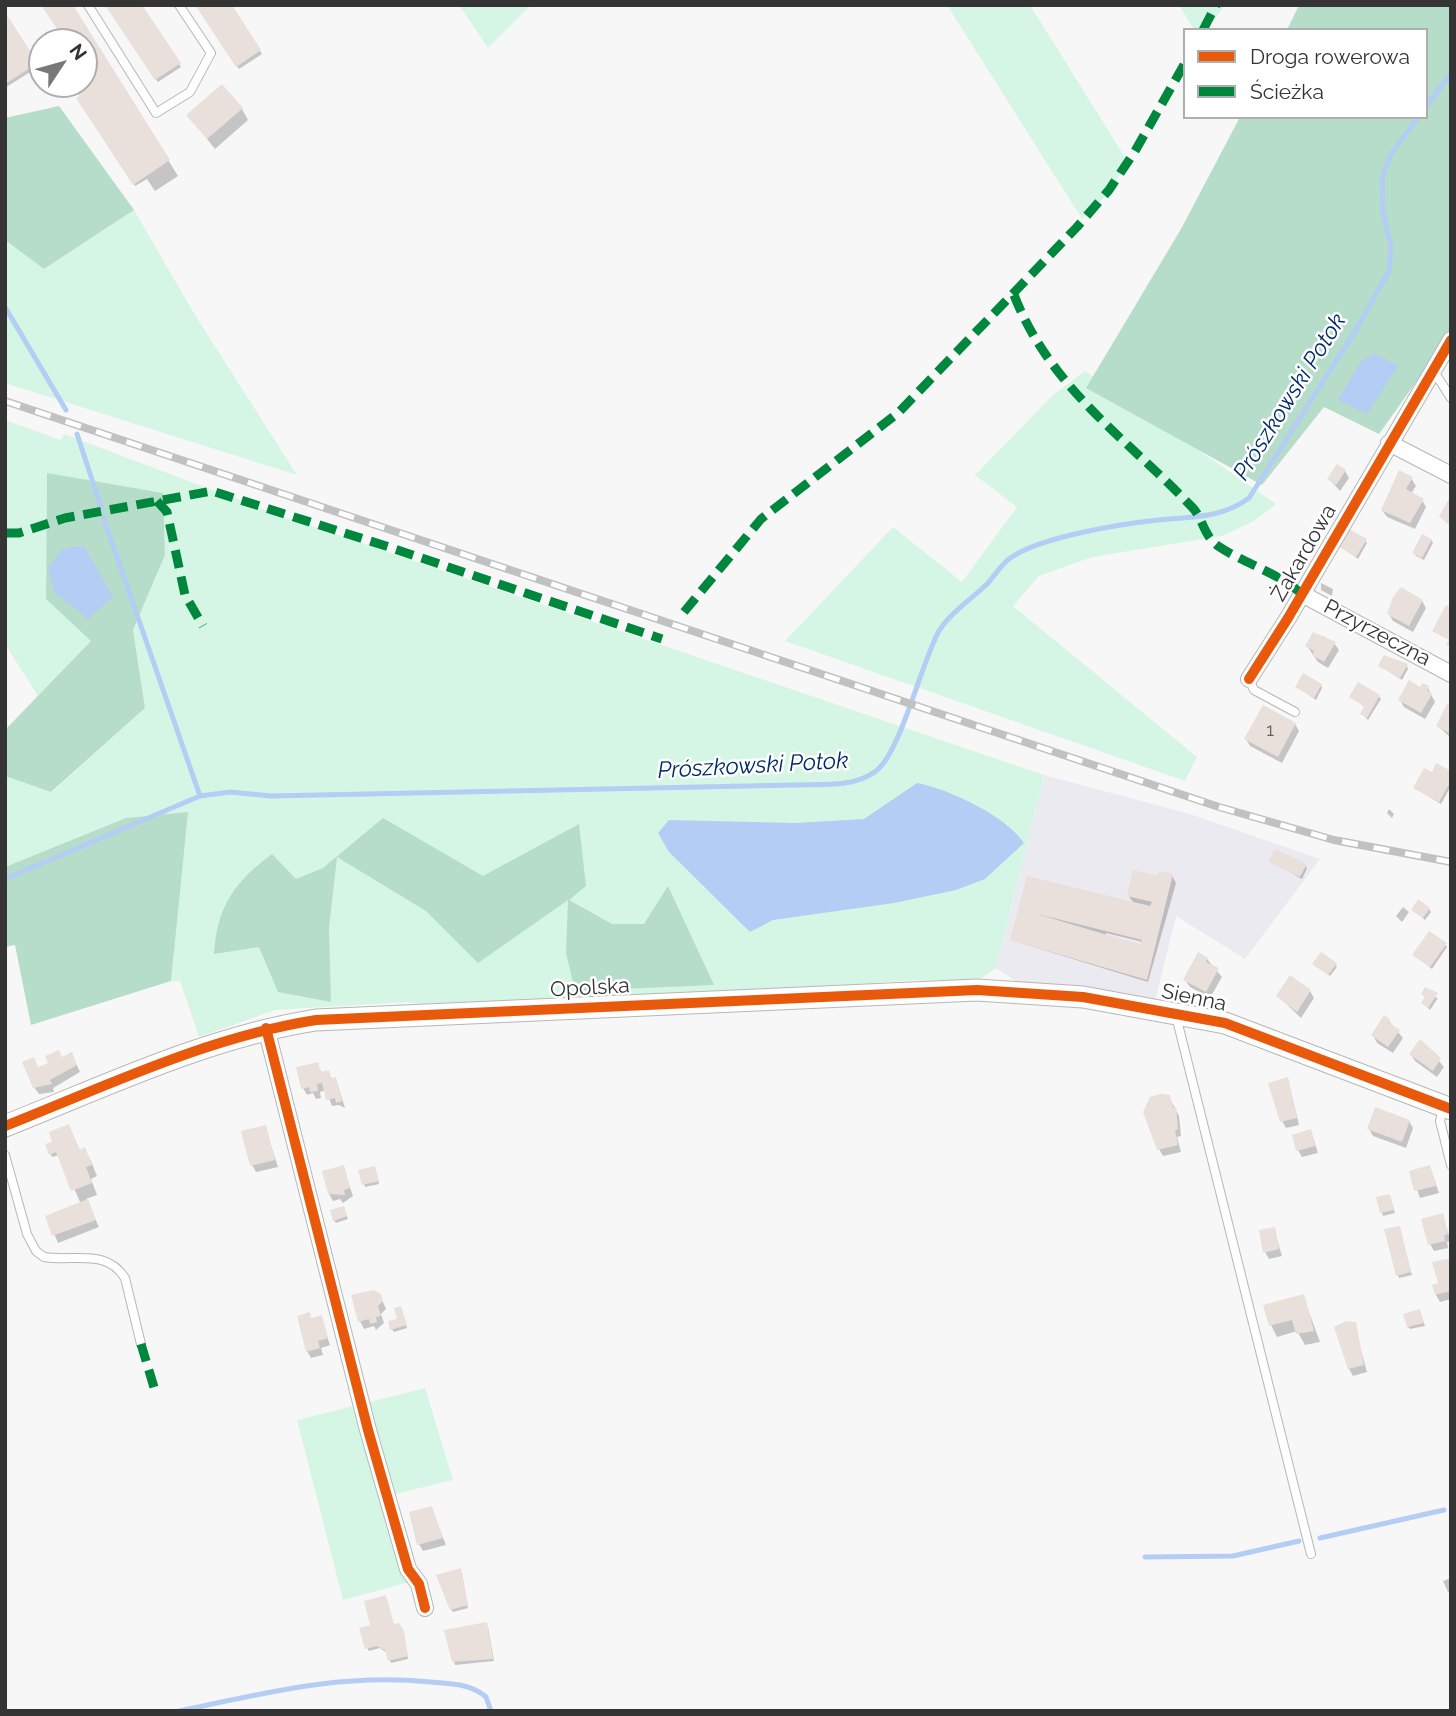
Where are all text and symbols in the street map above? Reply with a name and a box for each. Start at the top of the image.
north arrow [28,28,98,98]
legend [1183,28,1428,119]
text: N [65,40,92,64]
text: Droga rowerowa [1250,44,1410,69]
text: Ścieżka [1250,79,1324,104]
water label: Prószkowski Potok [1228,309,1352,485]
street label: Żakardowa [1266,500,1342,606]
street label: Przyrzeczna [1319,594,1435,672]
house number: 1 [1266,720,1274,742]
water label: Prószkowski Potok [657,747,849,785]
street label: Opolska [550,973,630,1003]
street label: Sienna [1159,979,1229,1017]

